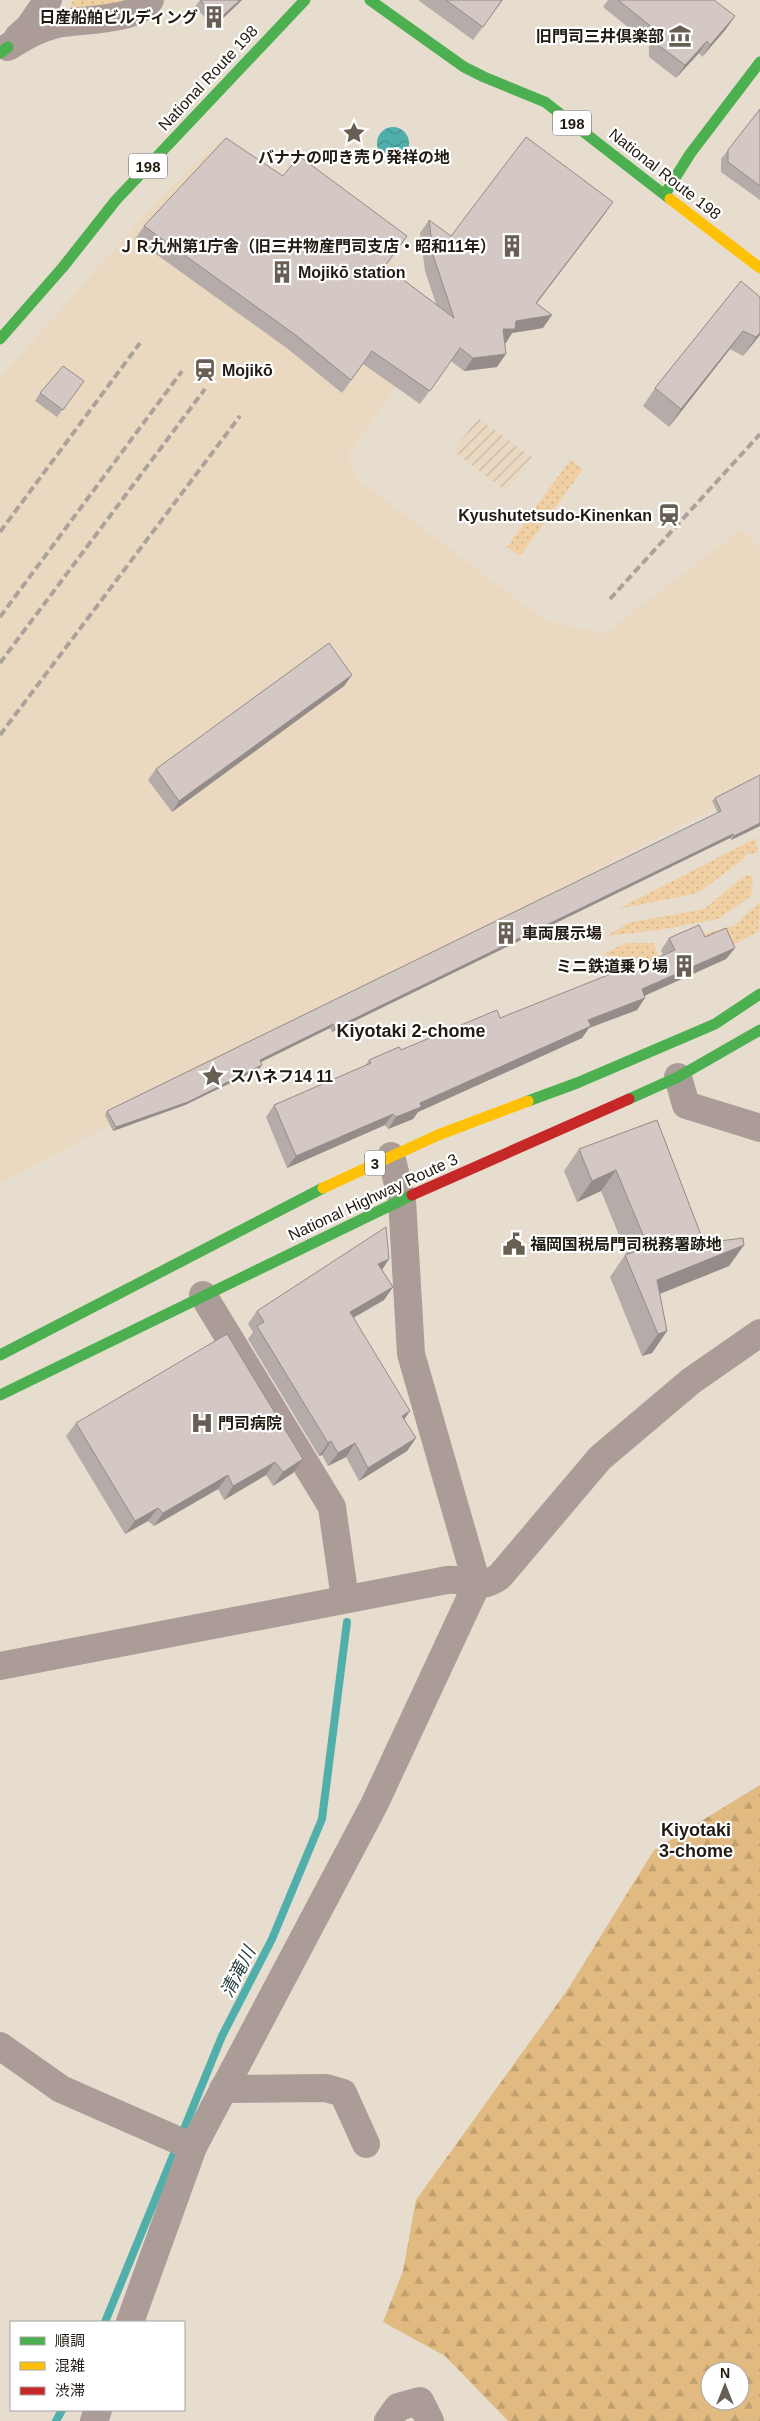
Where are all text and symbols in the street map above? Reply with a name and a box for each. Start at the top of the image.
building icon: 日産船舶ビルディング [201,4,227,30]
place label: 日産船舶ビルディング [39,8,198,26]
street label: National Route 198 [155,22,261,134]
museum icon: 旧門司三井倶楽部 [667,23,693,49]
place label: 旧門司三井倶楽部 [536,27,664,45]
road number: 198 [553,110,591,136]
place icon: バナナの叩き売り発祥の地 [341,120,367,146]
street label: National Route 198 [606,125,724,223]
place label: バナナの叩き売り発祥の地 [258,149,450,166]
road number: 198 [129,154,167,178]
building icon: ＪＲ九州第1庁舎（旧三井物産門司支店・昭和11年） [499,233,525,259]
place label: ＪＲ九州第1庁舎（旧三井物産門司支店・昭和11年） [118,237,496,255]
building icon: Mojikō station [269,259,295,285]
place label: Mojikō station [298,264,406,281]
station icon: Mojikō [192,357,218,383]
place label: Mojikō [222,362,273,379]
station icon: Kyushutetsudo-Kinenkan [656,502,682,528]
place label: Kyushutetsudo-Kinenkan [458,507,652,524]
building icon: 車両展示場 [493,920,519,946]
place label: 車両展示場 [522,925,602,942]
building icon: ミニ鉄道乗り場 [671,953,697,979]
place label: ミニ鉄道乗り場 [556,957,668,975]
district label: Kiyotaki 2-chome [336,1021,486,1041]
place icon: スハネフ14 11 [200,1063,226,1089]
place label: スハネフ14 11 [230,1068,333,1085]
street label: National Highway Route 3 [286,1150,461,1244]
road number: 3 [365,1150,385,1176]
public building icon: 福岡国税局門司税務署跡地 [501,1231,527,1257]
place label: 福岡国税局門司税務署跡地 [530,1236,722,1253]
hospital icon: 門司病院 [189,1410,215,1436]
place label: 門司病院 [218,1415,282,1432]
district label: Kiyotaki 3-chome [659,1820,733,1861]
water label: 清滝川 [217,1942,260,2001]
legend [10,2321,185,2411]
text: 順調 [55,2332,85,2349]
text: 混雑 [55,2357,85,2374]
north arrow [700,2361,750,2411]
text: N [720,2365,730,2381]
text: 渋滞 [55,2382,85,2399]

